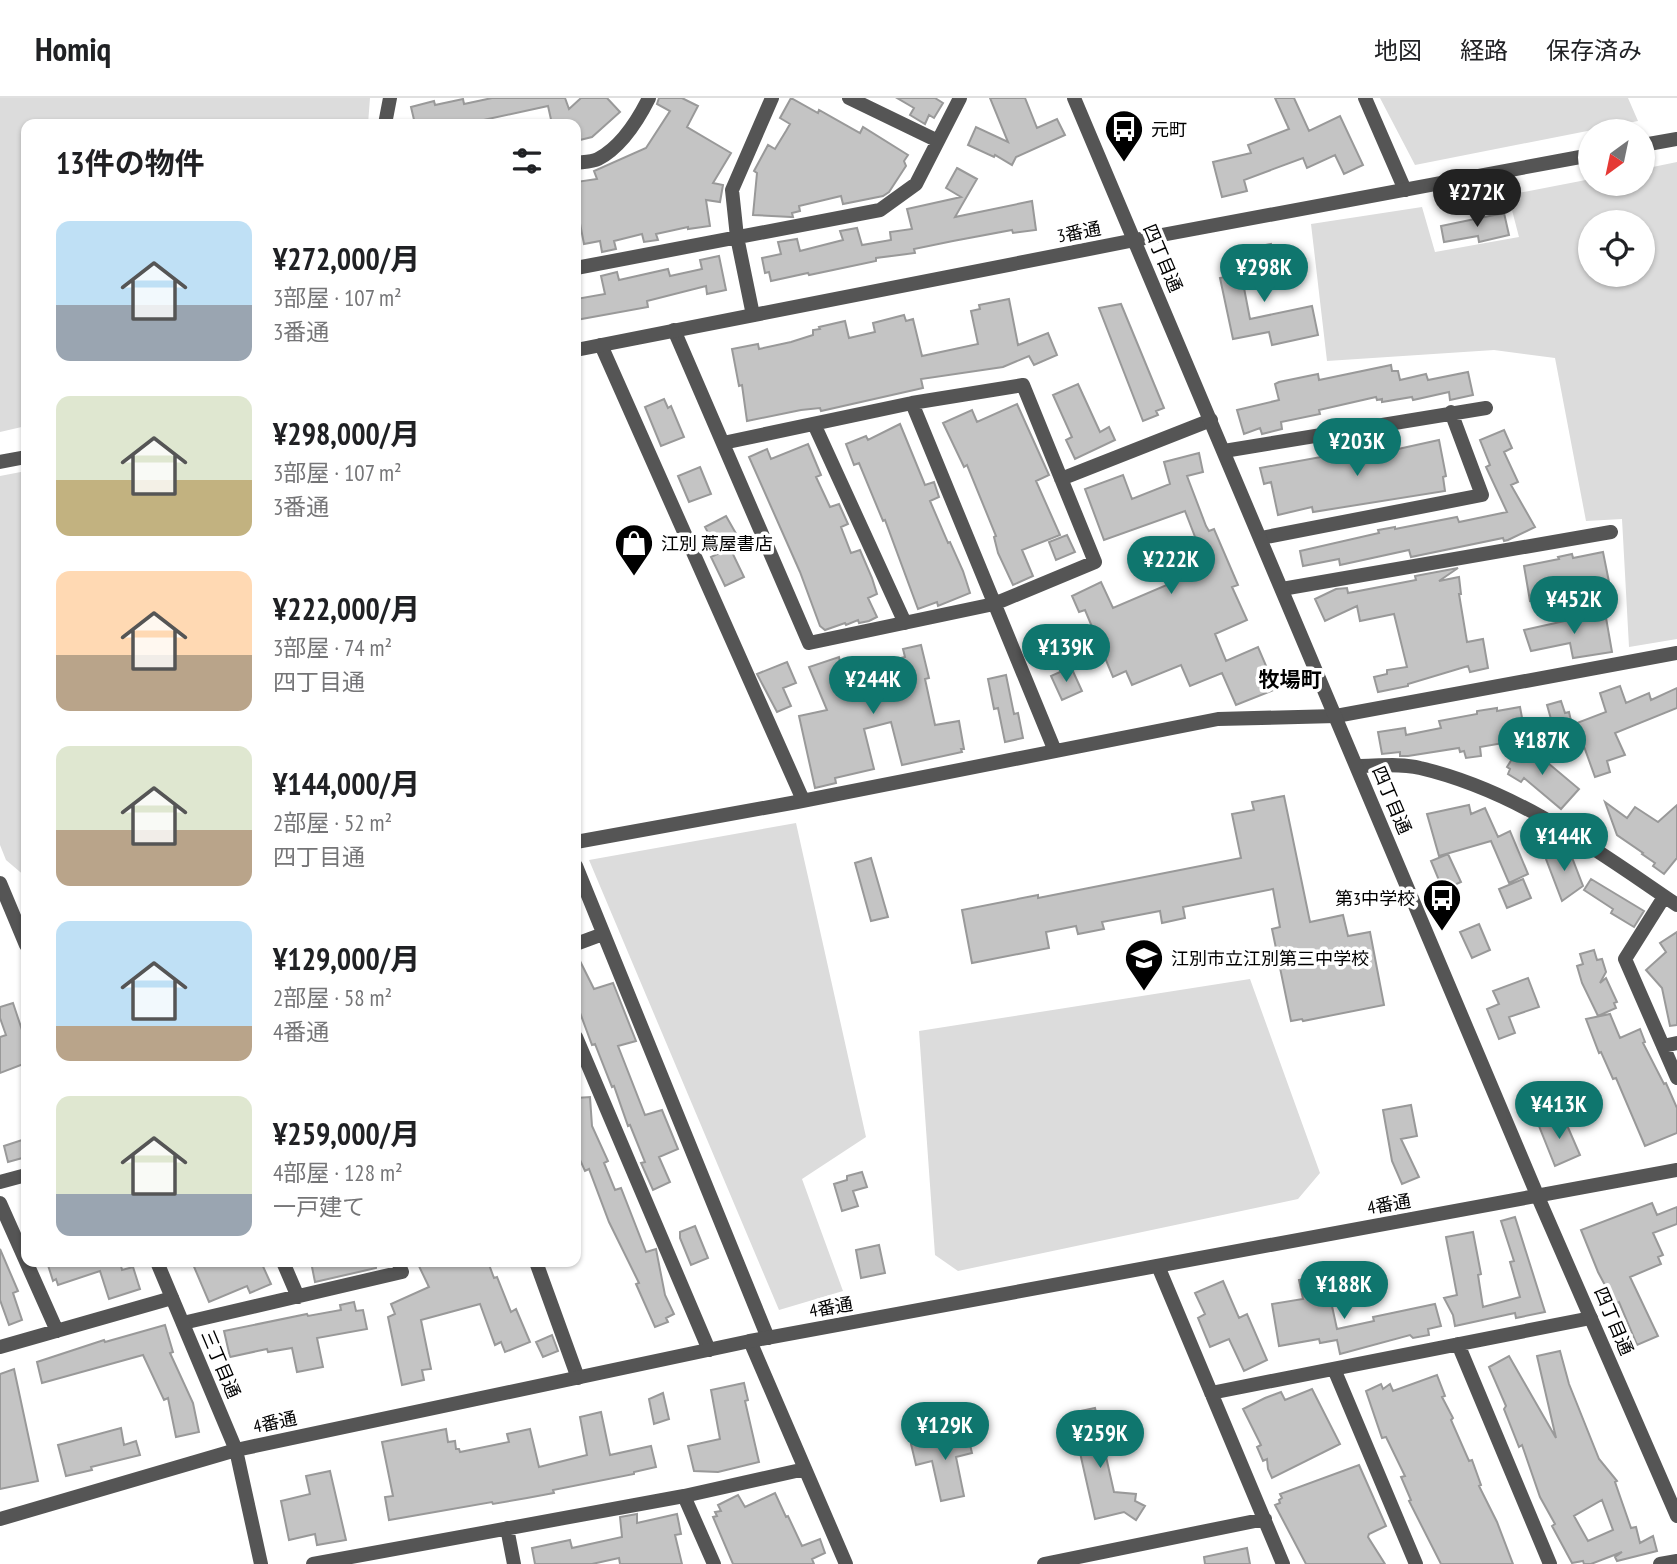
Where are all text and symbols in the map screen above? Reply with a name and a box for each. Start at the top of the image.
text: Homiq [35,27,111,70]
text: 地図 [1374,35,1422,66]
text: 経路 [1460,35,1508,66]
text: 保存済み [1546,35,1642,66]
bus stop icon: 元町 [1103,108,1145,163]
place label: 元町 [1151,118,1187,141]
north arrow [1578,119,1656,196]
map controls [1578,119,1655,287]
icon: filters [508,142,546,180]
text: 13件の物件 [56,143,205,182]
pin: ¥272K [1428,170,1526,229]
text: ¥272K [1449,177,1505,206]
button: locate [1578,210,1655,287]
street label: 3番通 [1055,217,1103,247]
street label: 四丁目通 [1138,220,1188,296]
text: ¥272,000/月 [273,239,420,278]
pin: ¥298K [1215,244,1313,304]
icon: home [112,249,196,333]
text: ¥298K [1236,252,1292,281]
text: 3部屋 · 107 m² [273,283,402,312]
text: 3番通 [273,317,329,346]
text: ¥298,000/月 [273,414,420,453]
pin: ¥203K [1308,418,1406,478]
icon: home [112,424,196,508]
text: ¥203K [1329,426,1385,455]
text: 3部屋 · 107 m² [273,458,402,487]
text: 3番通 [273,492,329,521]
shop icon: 江別 蔦屋書店 [613,522,655,577]
place label: 江別 蔦屋書店 [661,532,773,555]
pin: ¥222K [1122,536,1220,596]
text: ¥222K [1143,544,1199,573]
pin: ¥452K [1525,576,1623,636]
text: ¥452K [1546,584,1602,613]
text: ¥222,000/月 [273,589,420,628]
icon: home [112,599,196,683]
pin: ¥139K [1017,624,1115,684]
text: ¥139K [1038,632,1094,661]
text: 3部屋 · 74 m² [273,633,392,662]
pin: ¥244K [824,656,922,716]
text: ¥244K [845,664,901,693]
district label: 牧場町 [1259,666,1322,693]
text: 四丁目通 [273,667,365,696]
pin: ¥187K [1493,718,1591,777]
text: ¥187K [1514,725,1570,754]
street label: 四丁目通 [1367,762,1417,838]
text: ¥144,000/月 [273,764,420,803]
icon: home [112,774,196,858]
text: 2部屋 · 52 m² [273,808,392,837]
pin: ¥144K [1515,814,1613,873]
text: ¥144K [1536,821,1592,850]
text: 四丁目通 [273,842,365,871]
bus stop icon: 第3中学校 [1421,877,1463,932]
place label: 第3中学校 [1335,887,1415,910]
school or university icon: 江別市立江別第三中学校 [1123,937,1165,992]
text: ¥129,000/月 [273,939,420,978]
place label: 江別市立江別第三中学校 [1171,947,1369,970]
icon: home [112,949,196,1033]
text: 2部屋 · 58 m² [273,983,392,1012]
text: 4番通 [273,1017,329,1046]
pin: ¥413K [1510,1082,1608,1141]
text: ¥413K [1531,1089,1587,1118]
text: ¥259,000/月 [273,1114,420,1153]
icon: home [112,1124,196,1208]
text: 4部屋 · 128 m² [273,1158,403,1187]
street label: 4番通 [1365,1189,1413,1219]
text: 一戸建て [273,1192,365,1221]
pin: ¥188K [1295,1262,1393,1321]
text: ¥188K [1316,1269,1372,1298]
street label: 四丁目通 [1589,1283,1639,1359]
street label: 4番通 [807,1292,855,1322]
street label: 三丁目通 [196,1326,246,1402]
pin: ¥129K [896,1402,994,1462]
street label: 4番通 [251,1406,299,1438]
text: ¥129K [917,1410,973,1439]
pin: ¥259K [1051,1410,1149,1470]
text: ¥259K [1072,1418,1128,1447]

